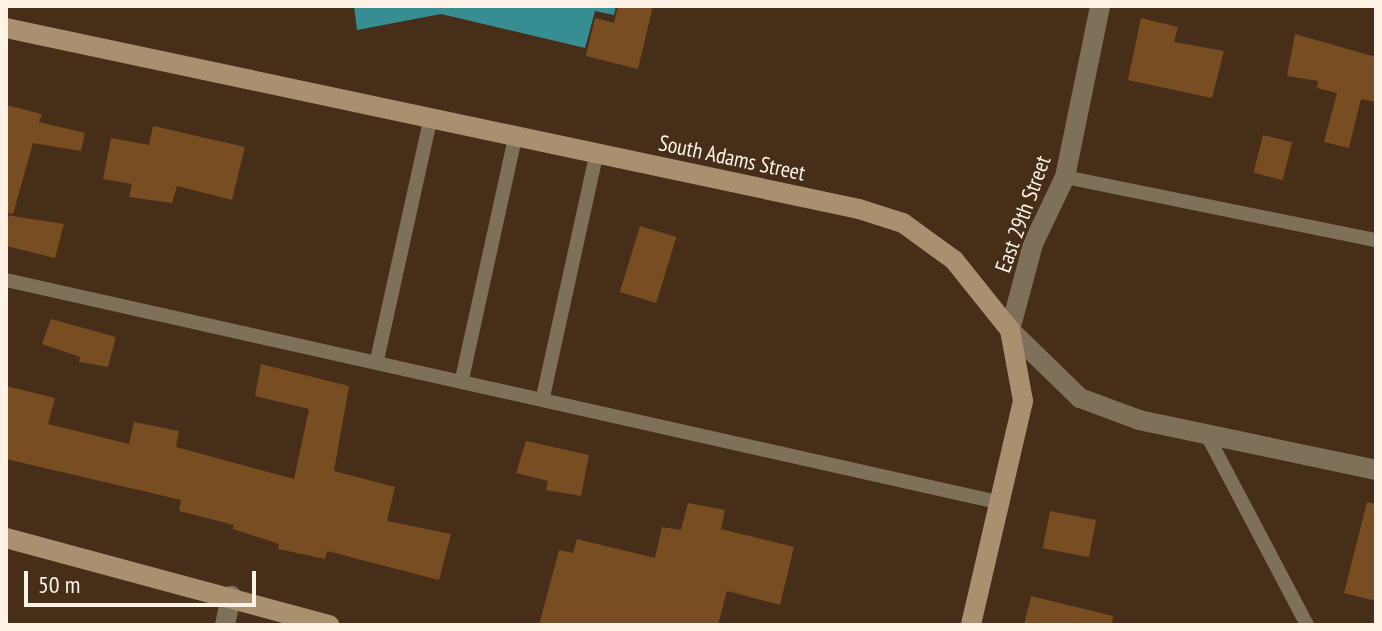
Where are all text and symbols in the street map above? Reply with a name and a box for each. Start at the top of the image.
street label: South Adams Street [656,130,808,186]
street label: East 29th Street [990,152,1056,276]
scale bar [28,555,260,605]
text: 50 m [38,569,80,600]

